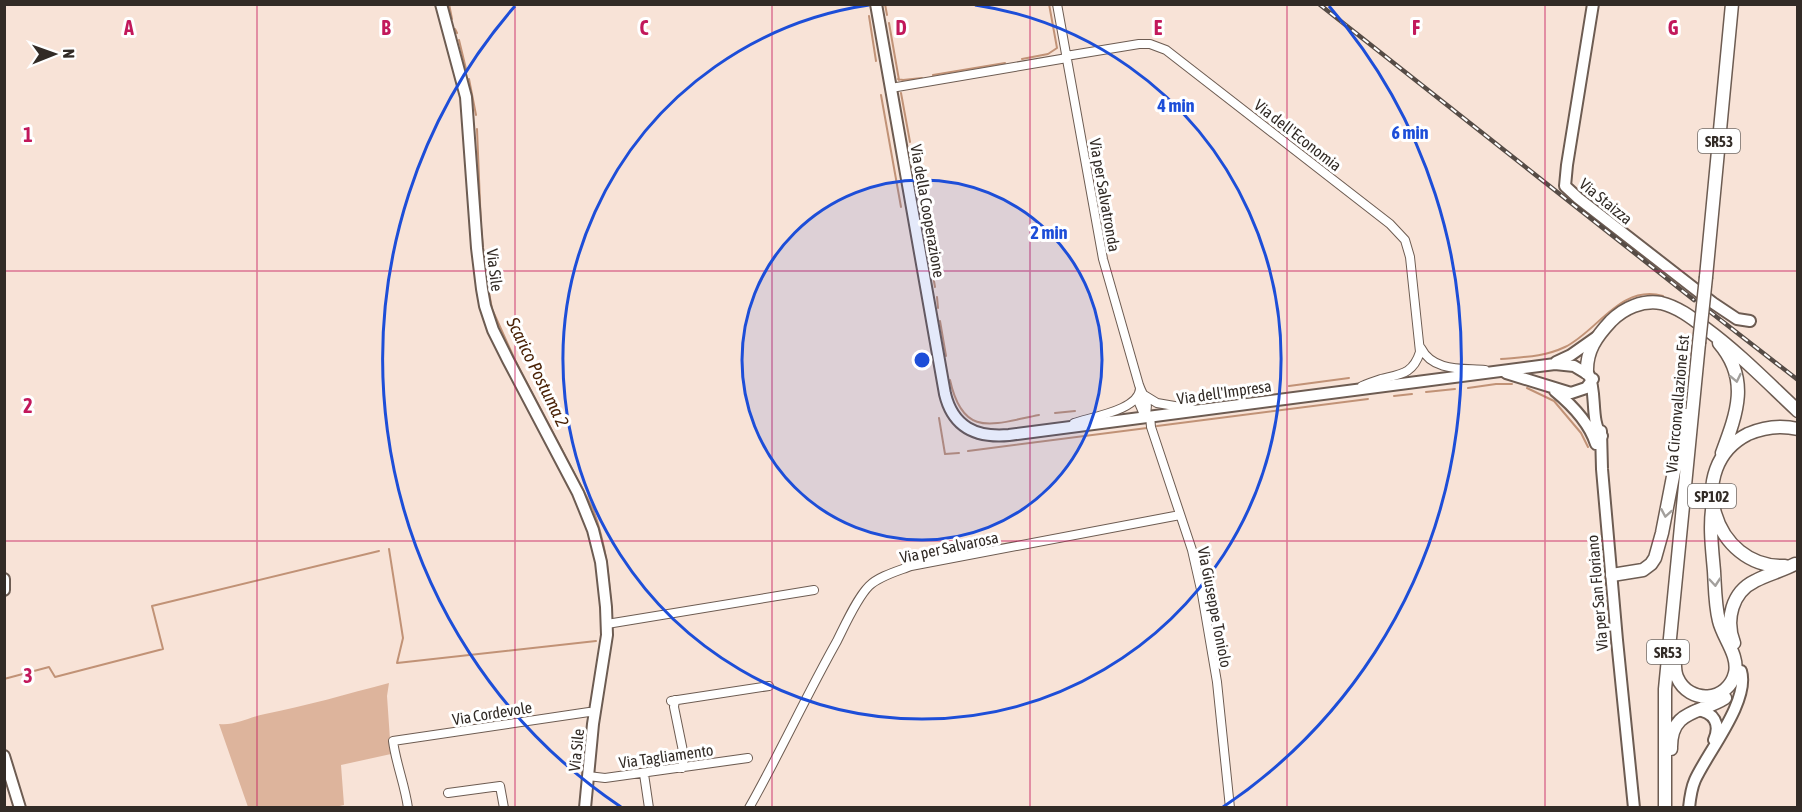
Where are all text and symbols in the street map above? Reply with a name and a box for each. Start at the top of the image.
text: A [123,16,134,39]
text: B [381,16,391,39]
text: C [640,16,649,39]
text: D [895,16,907,39]
text: E [1154,16,1163,39]
text: F [1412,16,1420,39]
text: G [1668,16,1679,39]
north arrow [24,24,84,84]
text: N [60,49,78,59]
text: 4 min [1157,95,1195,116]
street label: Via dell'Economia [1251,95,1345,175]
text: 6 min [1392,122,1429,143]
text: 1 [23,123,33,146]
road number: SR53 [1698,129,1740,153]
street label: Via per Salvatronda [1085,137,1124,253]
street label: Via della Cooperazione [906,143,949,279]
street label: Via Staizza [1576,174,1636,228]
text: 2 min [1031,222,1068,243]
street label: Via Sile [483,248,507,292]
water label: Scarico Postuma 2 [502,313,574,430]
street label: Via Circonvallazione Est [1662,334,1692,474]
centre of rings [912,350,932,370]
one-way arrow [1729,372,1742,382]
street label: Via dell'Impresa [1176,376,1273,409]
text: 2 [23,394,33,417]
road number: SP102 [1688,484,1736,508]
one-way arrow [1660,507,1673,517]
street label: Via per Salvarosa [898,528,1000,567]
street label: Via per San Floriano [1583,534,1612,652]
street label: Via Giuseppe Toniolo [1193,545,1236,669]
one-way arrow [1708,577,1721,586]
road number: SR53 [1647,640,1689,664]
text: 3 [23,664,33,687]
street label: Via Cordevole [451,698,533,728]
street label: Via Sile [565,728,587,772]
street label: Via Tagliamento [618,740,715,773]

